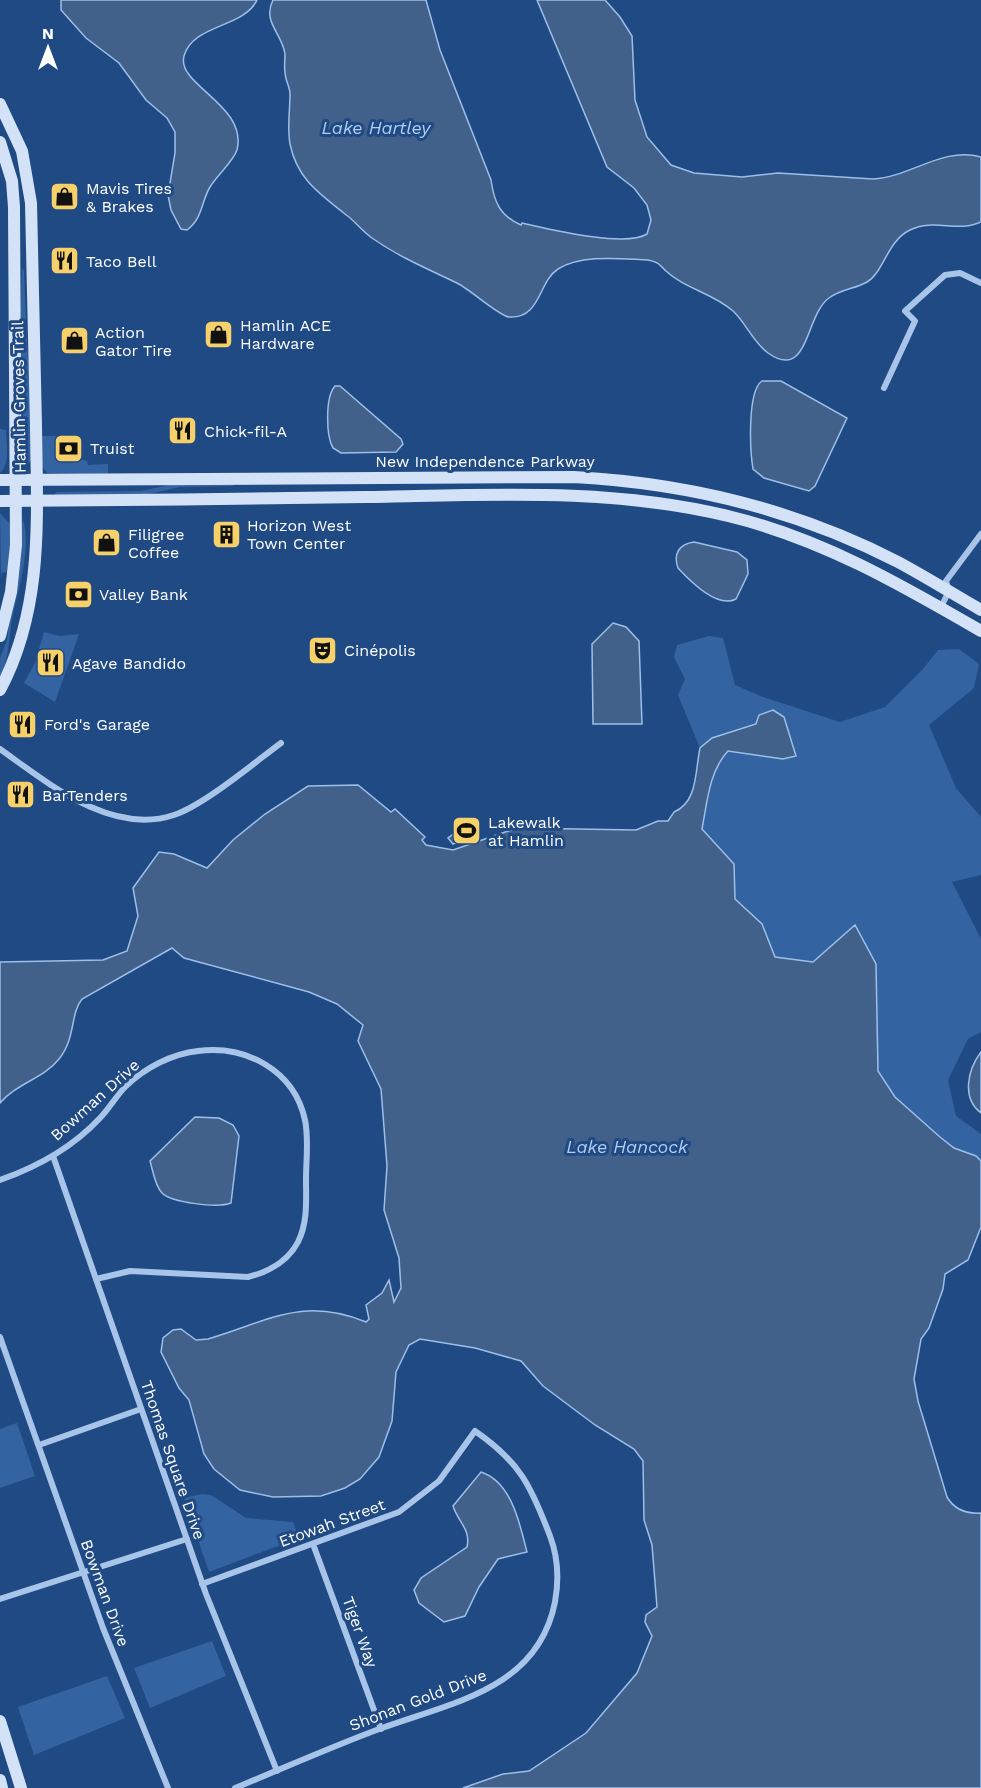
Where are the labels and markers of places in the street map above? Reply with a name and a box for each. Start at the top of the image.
place label: Mavis Tires & Brakes [86,179,172,216]
shop icon: Mavis Tires & Brakes [49,181,81,213]
restaurant icon: Taco Bell [49,245,81,277]
place label: Taco Bell [86,252,157,271]
place label: Hamlin ACE Hardware [240,316,331,353]
shop icon: Hamlin ACE Hardware [203,318,235,350]
place label: Action Gator Tire [95,323,172,360]
shop icon: Action Gator Tire [58,325,90,357]
restaurant icon: Chick-fil-A [167,415,199,447]
place label: Chick-fil-A [204,422,288,441]
bank icon: Truist [53,432,85,464]
place label: Truist [90,439,135,458]
place label: Horizon West Town Center [247,516,351,553]
building icon: Horizon West Town Center [210,518,242,550]
place label: Filigree Coffee [128,525,184,562]
shop icon: Filigree Coffee [91,527,123,559]
bank icon: Valley Bank [62,578,94,610]
place label: Valley Bank [99,585,188,604]
theatre icon: Cinépolis [307,634,339,666]
place label: Cinépolis [344,641,416,660]
restaurant icon: Agave Bandido [35,647,67,679]
place label: Agave Bandido [72,654,186,673]
restaurant icon: Ford's Garage [7,708,39,740]
place label: Ford's Garage [44,715,150,734]
restaurant icon: BarTenders [5,779,37,811]
place label: BarTenders [42,786,128,805]
place label: Lakewalk at Hamlin [488,813,564,850]
sports icon: Lakewalk at Hamlin [451,815,483,847]

